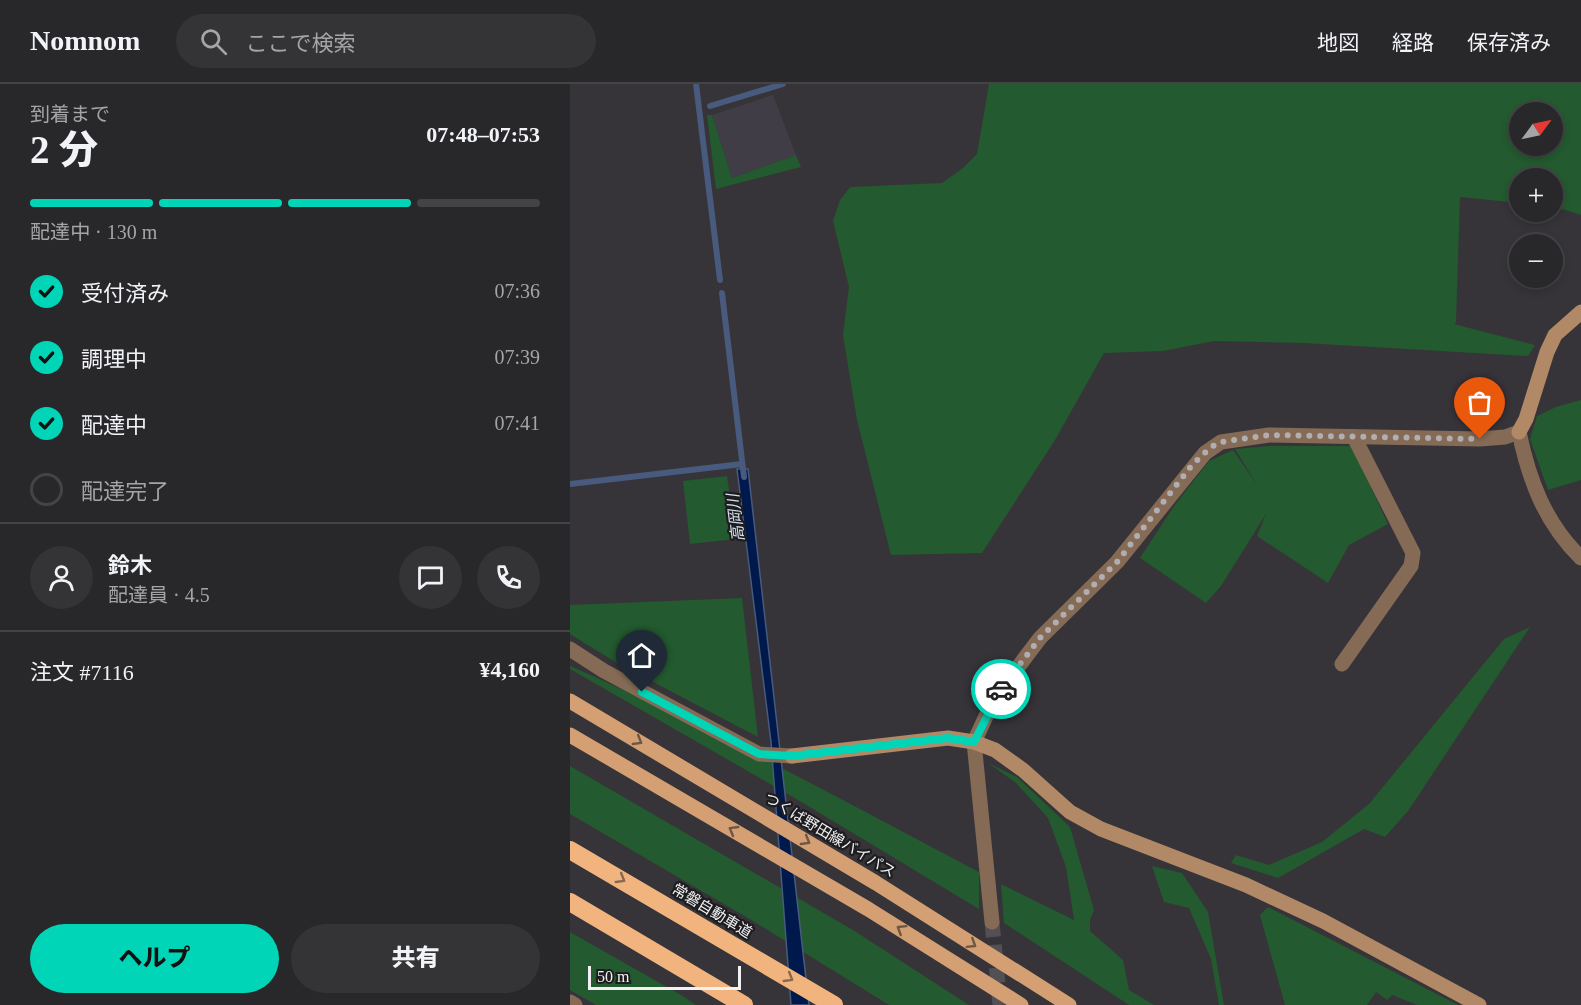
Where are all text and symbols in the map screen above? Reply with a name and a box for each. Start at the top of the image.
search box [176,14,596,68]
text: Nomnom [30,25,140,56]
icon: search [197,25,230,58]
text: ここで検索 [245,31,355,56]
text: 地図 [1317,31,1359,55]
text: 経路 [1392,31,1434,55]
text: 保存済み [1467,31,1551,55]
north arrow [1509,102,1563,156]
map controls [1509,102,1563,288]
text: 到着まで [30,103,110,125]
text: 07:48–07:53 [426,122,540,147]
text: 2 分 [30,128,98,171]
button: + [1509,168,1563,222]
text: 配達中 · 130 m [30,221,157,243]
button: − [1509,234,1563,288]
icon: check [30,275,63,308]
text: 07:36 [494,280,540,302]
text: 受付済み [81,281,169,306]
icon: check [30,341,63,374]
text: 07:39 [494,346,540,368]
text: 調理中 [81,347,147,372]
pin [1454,377,1505,439]
icon: bag [1463,386,1496,419]
icon: check [30,407,63,440]
text: 07:41 [494,412,540,434]
text: 配達中 [81,413,147,438]
text: 配達完了 [81,479,169,504]
water label: 高岡川 [724,491,747,543]
button: person [30,546,93,609]
button: chat [399,546,462,609]
button: phone [477,546,540,609]
text: 鈴木 [108,553,152,578]
text: 配達員 · 4.5 [108,584,210,606]
pin [616,630,667,692]
icon: home [625,639,658,672]
text: ¥4,160 [480,657,540,682]
courier [971,659,1031,719]
text: 注文 #7116 [30,660,134,685]
icon: car [985,673,1018,706]
one-way arrow [632,734,642,746]
street label: つくば野田線バイパス [762,790,898,880]
one-way arrow [729,825,739,837]
one-way arrow [800,834,810,846]
one-way arrow [615,871,625,883]
street label: 常磐自動車道 [669,881,755,941]
button: ヘルプ [30,924,279,993]
button: 共有 [291,924,540,993]
one-way arrow [897,925,907,937]
one-way arrow [966,936,976,948]
scale bar [588,963,741,990]
text: 50 m [597,968,629,985]
one-way arrow [783,971,793,982]

